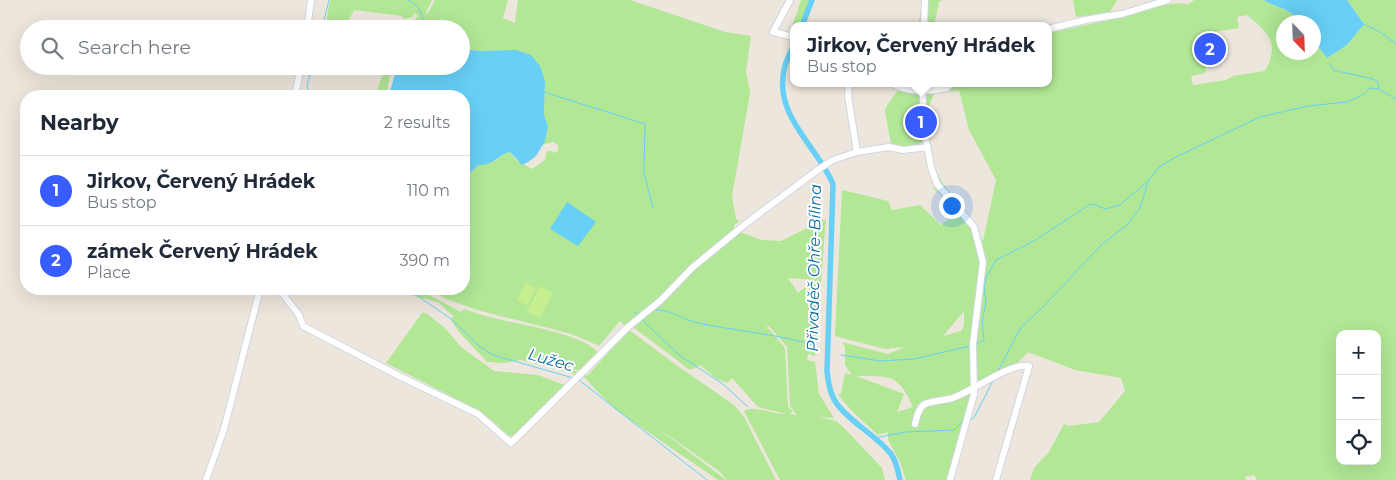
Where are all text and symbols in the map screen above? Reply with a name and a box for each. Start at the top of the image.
north arrow [1276,15,1321,60]
search box [20,20,470,75]
popup [790,22,1052,87]
pin: 2 [1194,30,1226,68]
icon: search [38,34,66,62]
text: Jirkov, Červený Hrádek [807,34,1035,57]
text: Search here [78,36,191,59]
text: Bus stop [807,57,877,76]
pin: 1 [905,103,937,141]
text: Nearby [40,110,119,135]
text: 2 results [384,113,450,132]
text: Jirkov, Červený Hrádek [87,170,315,193]
text: 1 [53,181,59,200]
text: 110 m [407,181,450,200]
water label: Přivaděč Ohře-Bílina [803,184,825,352]
text: Bus stop [87,193,157,212]
your location [939,193,965,219]
text: zámek Červený Hrádek [87,240,318,263]
text: 2 [51,251,61,270]
text: 390 m [399,251,450,270]
text: Place [87,263,131,282]
map controls [1336,330,1381,465]
button: + [1336,330,1381,375]
water label: Lužec [526,344,576,376]
button: − [1336,375,1381,420]
button: locate [1336,420,1381,465]

